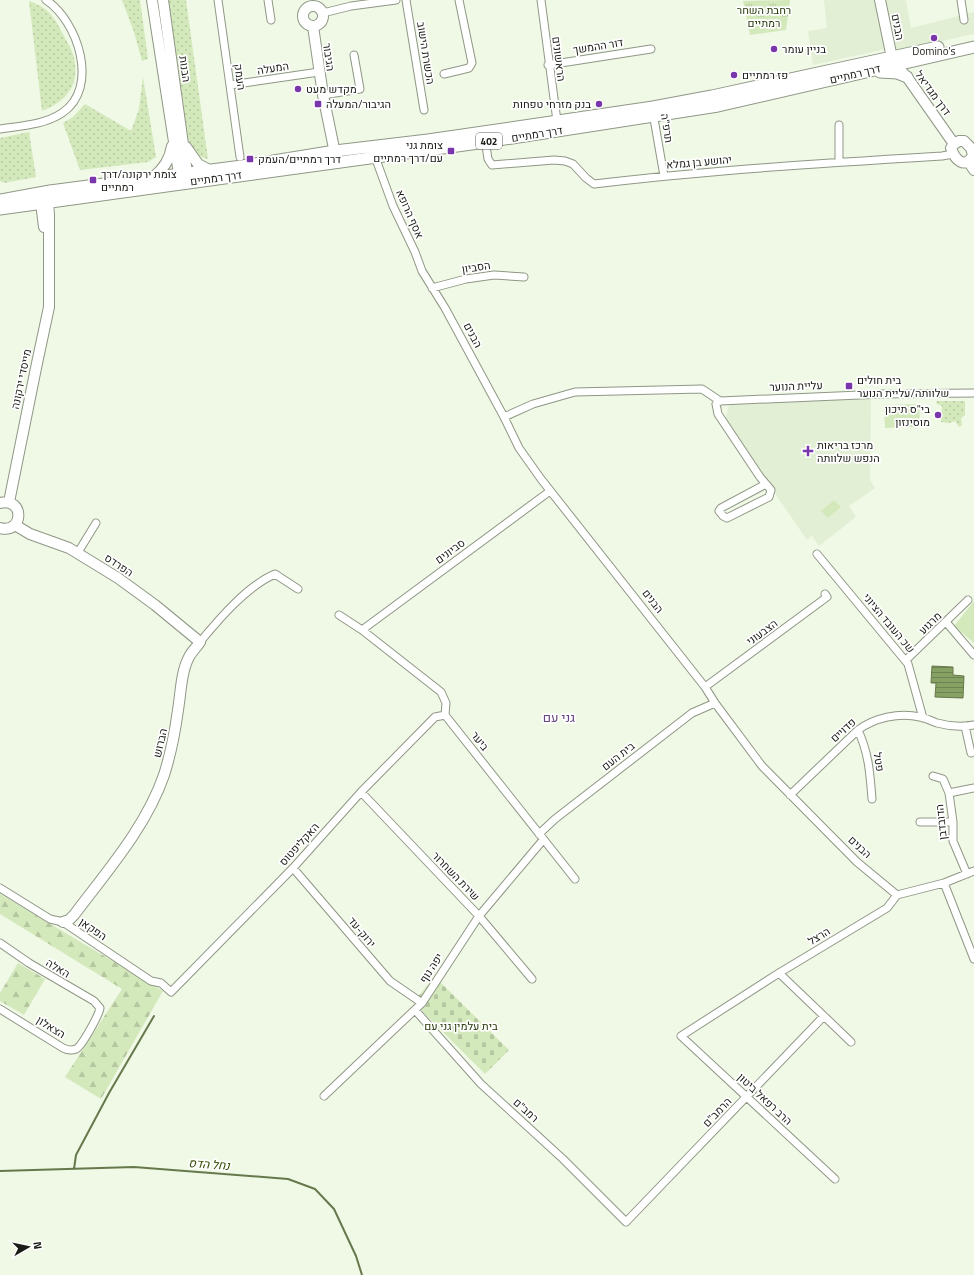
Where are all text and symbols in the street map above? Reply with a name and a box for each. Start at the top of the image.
park label: רחבת השחר רמתיים [737,2,791,31]
street label: הבנים [888,12,908,42]
street label: הכשרת הישוב [413,20,439,86]
marker: Domino's [929,33,939,43]
street label: דור ההמשך [572,34,625,58]
street label: הראשונים [548,36,570,82]
place label: בניין עומר [782,41,826,57]
street label: הגיבור [319,42,339,72]
place label: Domino's [912,43,956,59]
marker: בניין עומר [769,44,779,54]
street label: הבנות [175,55,195,83]
street label: המעלה [256,58,290,78]
street label: דרך רמתיים [828,60,882,88]
street label: העמק [230,63,250,91]
place label: פז רמתיים [742,67,788,83]
street label: דרך מגדיאל [911,67,955,119]
marker: פז רמתיים [729,70,739,80]
place label: מקדש מעט [306,81,357,97]
marker: מקדש מעט [293,84,303,94]
place label: הגיבור/המעלה [326,96,391,112]
place label: בנק מזרחי טפחות [513,96,591,112]
marker: הגיבור/המעלה [313,99,323,109]
marker: בנק מזרחי טפחות [594,99,604,109]
street label: תרפ"ה [657,112,677,144]
street label: דרך רמתיים [510,122,564,146]
road number: 402 [476,133,502,149]
place label: צומת גני עם/דרך רמתיים [373,137,443,166]
marker: צומת גני עם/דרך רמתיים [446,146,456,156]
place label: דרך רמתיים/העמק [258,151,341,167]
street label: יהושע בן גמלא [665,151,733,173]
marker: דרך רמתיים/העמק [245,154,255,164]
place label: צומת ירקונה/דרך רמתיים [101,166,177,195]
street label: דרך רמתיים [189,166,243,190]
marker: צומת ירקונה/דרך רמתיים [88,175,98,185]
street label: אסף הרופא [392,187,428,241]
street label: הסביון [461,257,491,277]
street label: הבנים [460,320,486,350]
street label: מייסדי ירקונה [7,347,35,411]
place label: בית חולים שלוותה/עליית הנוער [857,372,949,401]
street label: עליית הנוער [769,377,823,395]
marker: בית חולים שלוותה/עליית הנוער [844,381,854,391]
place label: בי"ס תיכון מוסינזון [885,401,930,430]
marker: בי"ס תיכון מוסינזון [933,410,943,420]
place label: מרכז בריאות הנפש שלוותה [817,437,880,466]
marker: מרכז בריאות הנפש שלוותה [802,445,814,457]
street label: סביונים [432,535,468,567]
street label: הפרדס [101,550,137,580]
street label: הבנים [639,586,667,616]
street label: שכ העובד הציוני [859,590,919,656]
street label: מרגוע [915,608,945,638]
street label: הצבעוני [743,615,781,649]
district label: גני עם [543,707,575,727]
street label: פדויים [827,714,859,746]
street label: הברוש [149,727,171,759]
street label: ביער [467,728,493,754]
street label: בית העם [598,738,638,774]
street label: פטל [870,751,888,773]
street label: הדובדבן [931,803,951,841]
street label: האקליפטוס [275,819,323,869]
street label: הבנים [845,832,875,862]
street label: שירת השחרור [428,848,484,904]
street label: ירוק-עד [344,913,380,951]
street label: הפקאן [76,914,110,944]
street label: הרצל [805,923,833,949]
street label: יפה נוף [415,950,447,986]
street label: האלה [43,955,73,981]
street label: הצאלון [33,1012,69,1042]
park label: בית עלמין גני עם [424,1018,498,1034]
street label: הרב רפאל ביטון [734,1069,796,1129]
street label: רמב"ם [510,1094,542,1126]
street label: הרמב"ם [699,1094,735,1130]
water label: נחל הדס [188,1153,232,1175]
north arrow [8,1227,48,1267]
text: N [29,1240,46,1250]

